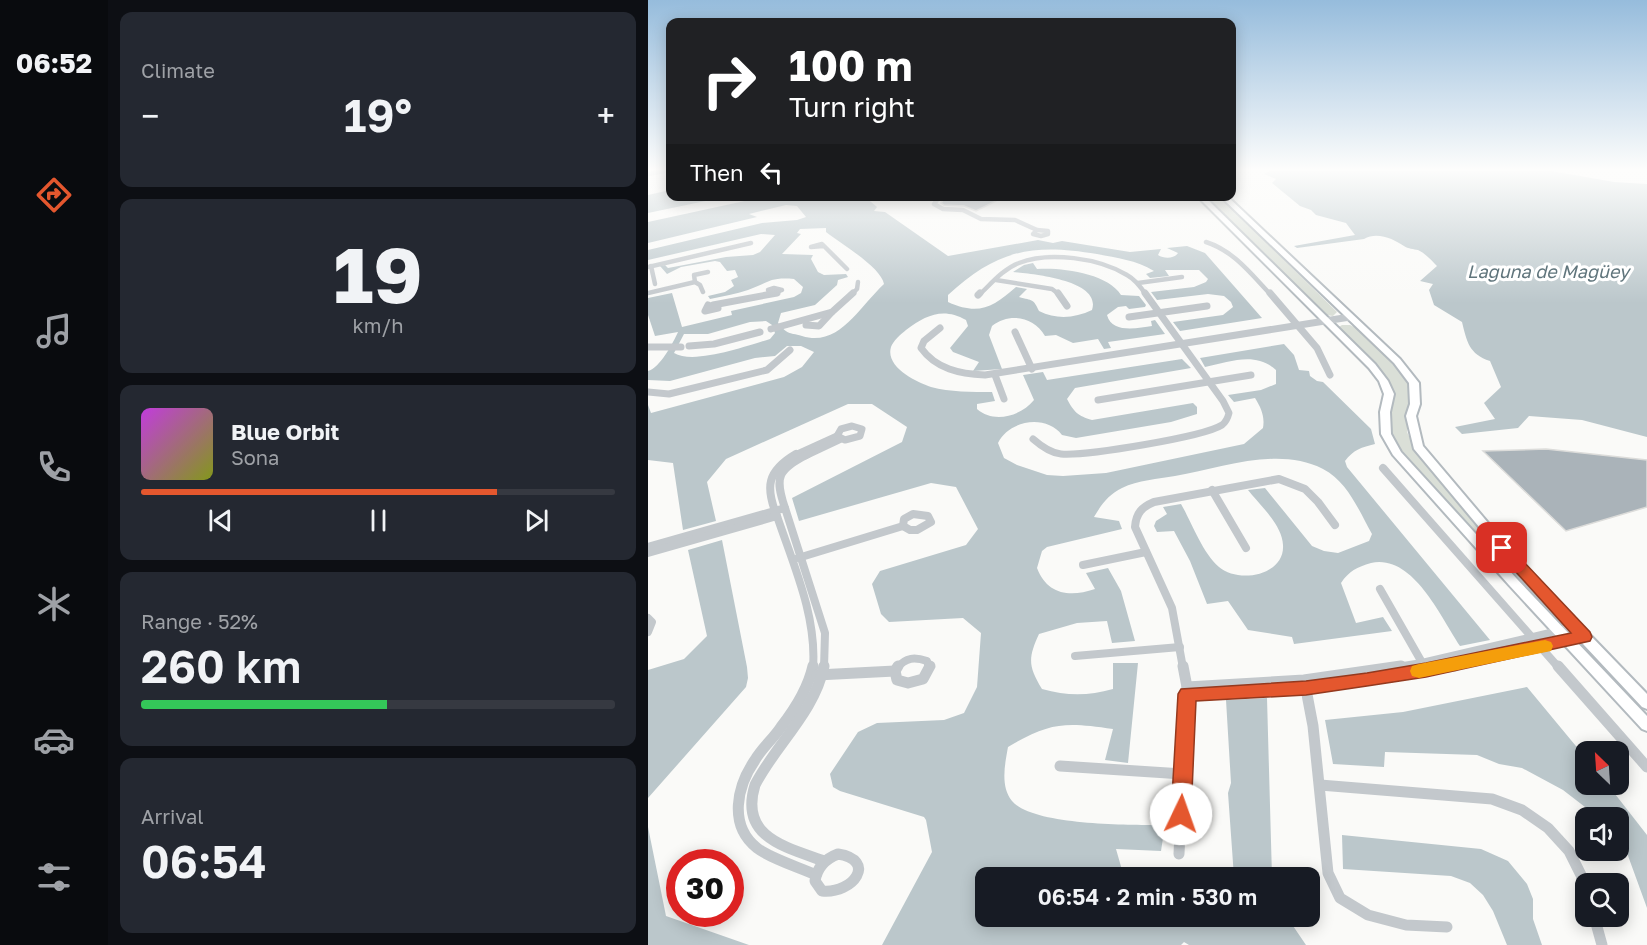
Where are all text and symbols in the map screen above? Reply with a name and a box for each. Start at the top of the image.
text: 100 m [789,40,912,90]
icon: right [690,42,768,120]
text: 06:52 [16,47,92,79]
text: Climate [141,58,215,82]
text: 19° [344,88,412,142]
text: Turn right [789,91,915,123]
text: − [141,96,159,135]
text: + [597,96,615,135]
icon: left [755,156,788,189]
text: Then [690,159,743,186]
icon: directions [33,174,75,216]
text: 19 [333,227,423,320]
water label: Laguna de Magüey [1467,260,1632,282]
icon: music [33,310,75,352]
text: km/h [353,313,403,337]
text: Blue Orbit [231,418,339,445]
text: Sona [231,445,279,469]
icon: phone [33,446,75,488]
icon: previous [204,504,237,537]
icon: pause [362,504,395,537]
icon: next [520,504,553,537]
pin [1476,522,1527,573]
icon: arrive [1485,531,1518,564]
icon: climate [33,583,75,625]
text: Range · 52% [141,609,258,633]
text: 260 km [141,639,301,693]
icon: car [33,719,75,761]
north arrow [1575,741,1629,795]
map controls [1575,741,1629,927]
position arrow [1149,782,1213,846]
text: Arrival [141,804,204,828]
button: sound [1575,807,1629,861]
text: 06:54 [141,834,267,888]
speed limit sign: 30 [666,849,744,927]
icon: filters [33,856,75,898]
button: search [1575,873,1629,927]
text: 06:54 · 2 min · 530 m [1038,883,1257,910]

